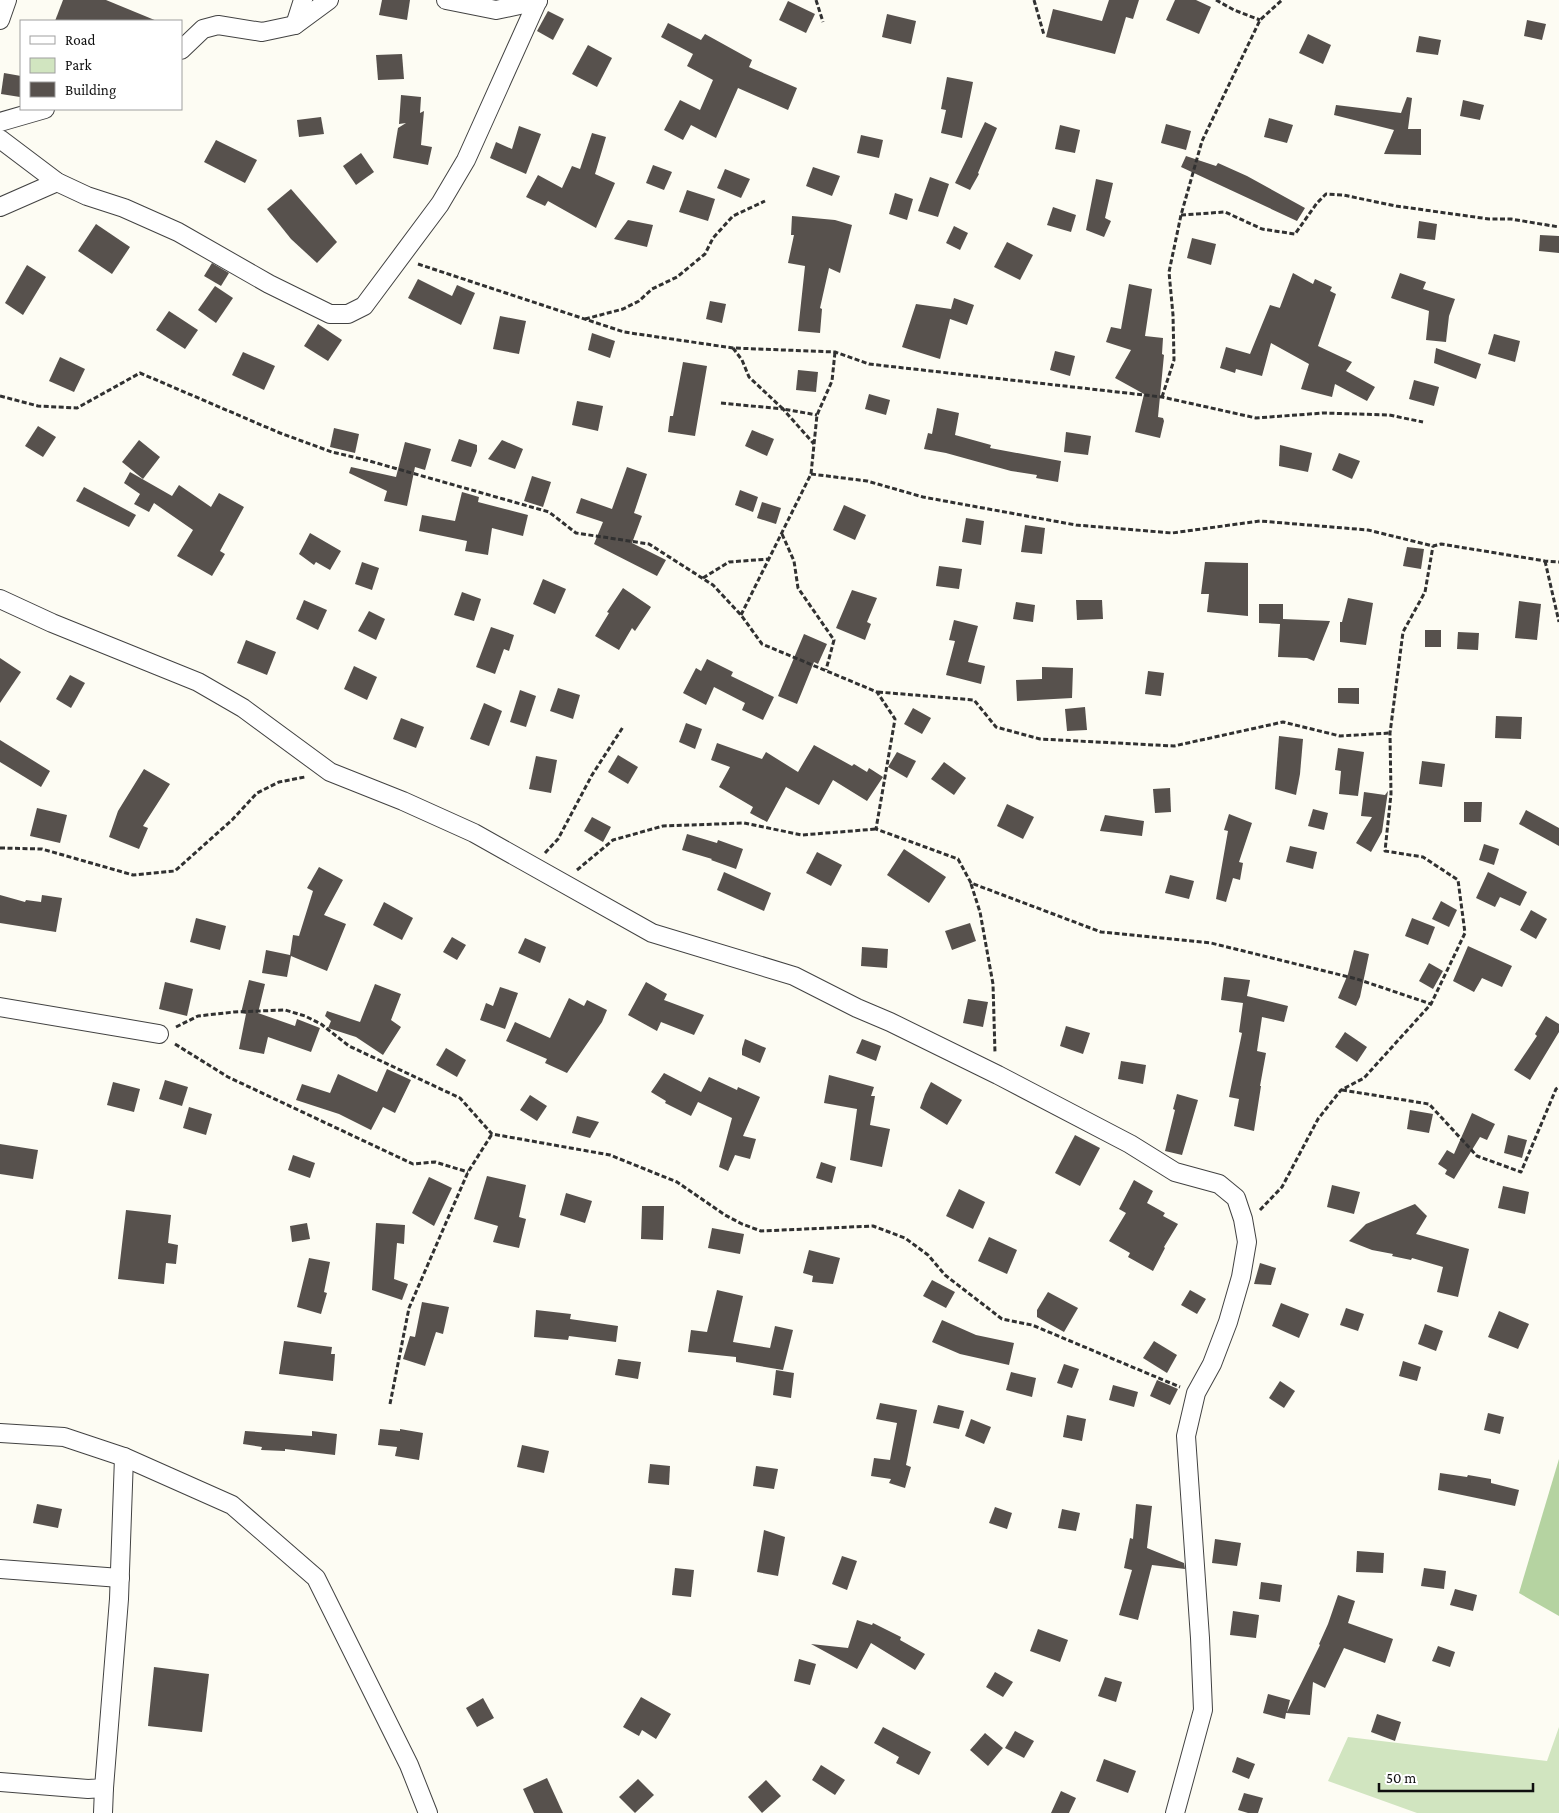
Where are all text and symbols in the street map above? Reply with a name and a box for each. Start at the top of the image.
legend [20,20,182,110]
text: Road [65,32,96,48]
text: Park [65,57,92,73]
text: Building [65,82,116,99]
scale bar [1379,1760,1533,1792]
text: 50 m [1386,1770,1416,1786]

